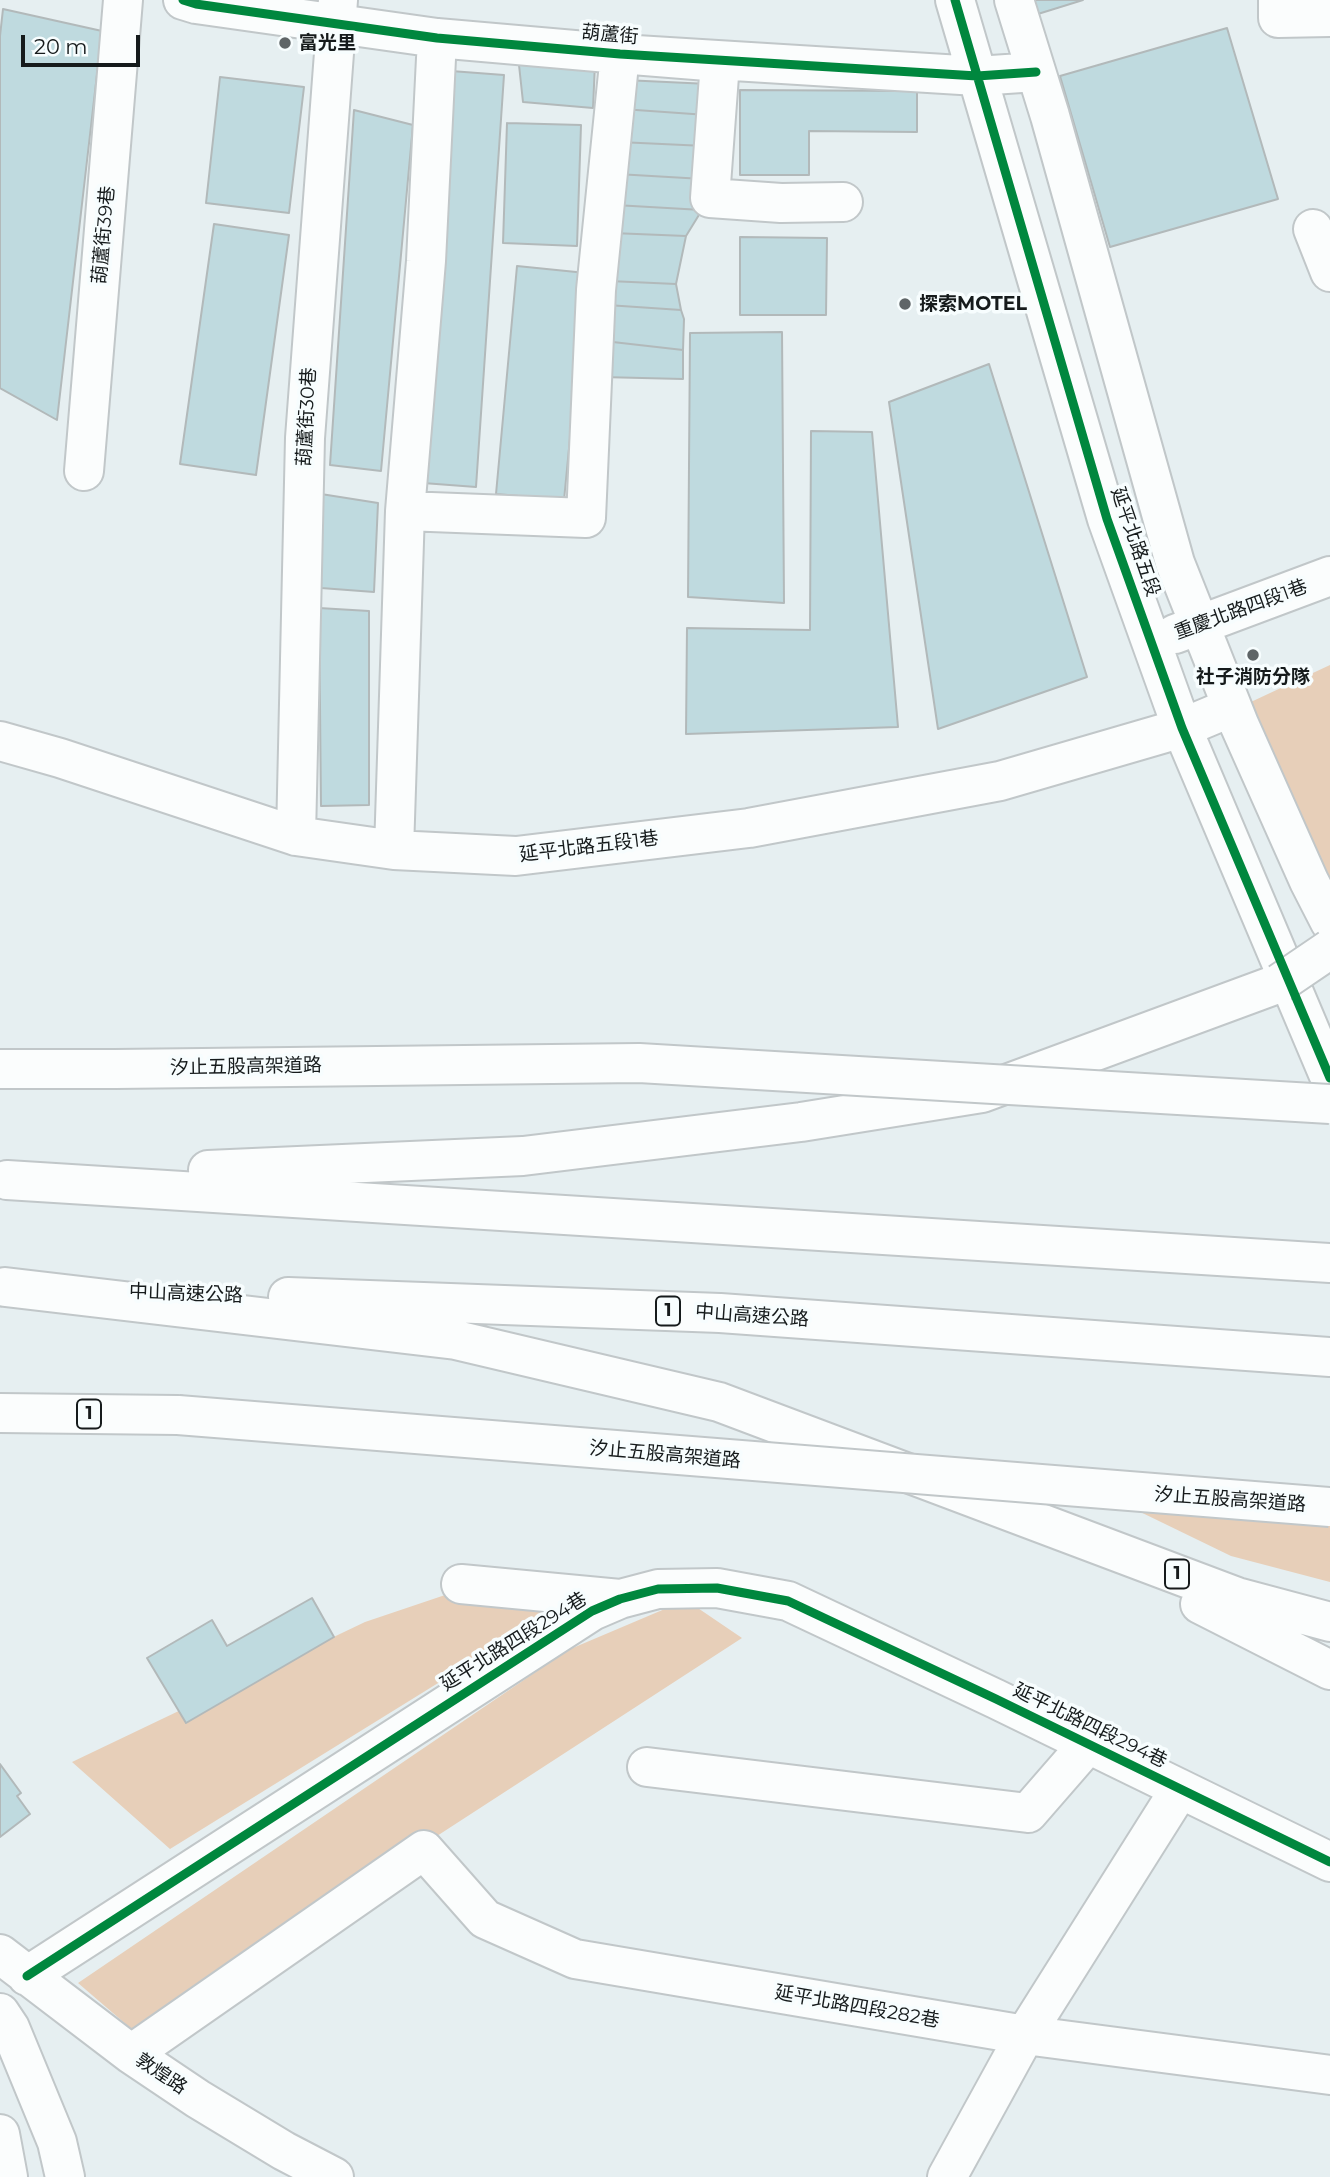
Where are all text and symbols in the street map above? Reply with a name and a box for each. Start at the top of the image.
scale bar [24,21,144,65]
street label: 葫蘆街 [581,21,639,49]
place label: 富光里 [299,32,356,54]
text: 20 m [34,34,88,59]
marker: 富光里 [277,35,293,51]
street label: 葫蘆街39巷 [88,185,120,285]
place label: 探索MOTEL [919,293,1027,315]
marker: 探索MOTEL [897,296,913,312]
street label: 葫蘆街30巷 [293,367,321,467]
street label: 延平北路五段 [1106,484,1164,600]
street label: 重慶北路四段1巷 [1171,575,1311,645]
marker: 社子消防分隊 [1245,647,1261,663]
place label: 社子消防分隊 [1196,666,1310,688]
street label: 延平北路五段1巷 [518,827,660,867]
street label: 汐止五股高架道路 [170,1054,322,1080]
street label: 中山高速公路 [129,1281,243,1307]
road number: 1 [656,1296,680,1326]
street label: 中山高速公路 [694,1301,810,1331]
road number: 1 [77,1400,101,1428]
street label: 汐止五股高架道路 [588,1437,742,1473]
street label: 汐止五股高架道路 [1153,1483,1307,1517]
road number: 1 [1165,1560,1189,1588]
street label: 延平北路四段294巷 [437,1588,591,1696]
street label: 延平北路四段294巷 [1010,1679,1170,1773]
street label: 延平北路四段282巷 [773,1981,941,2033]
street label: 敦煌路 [131,2049,191,2099]

